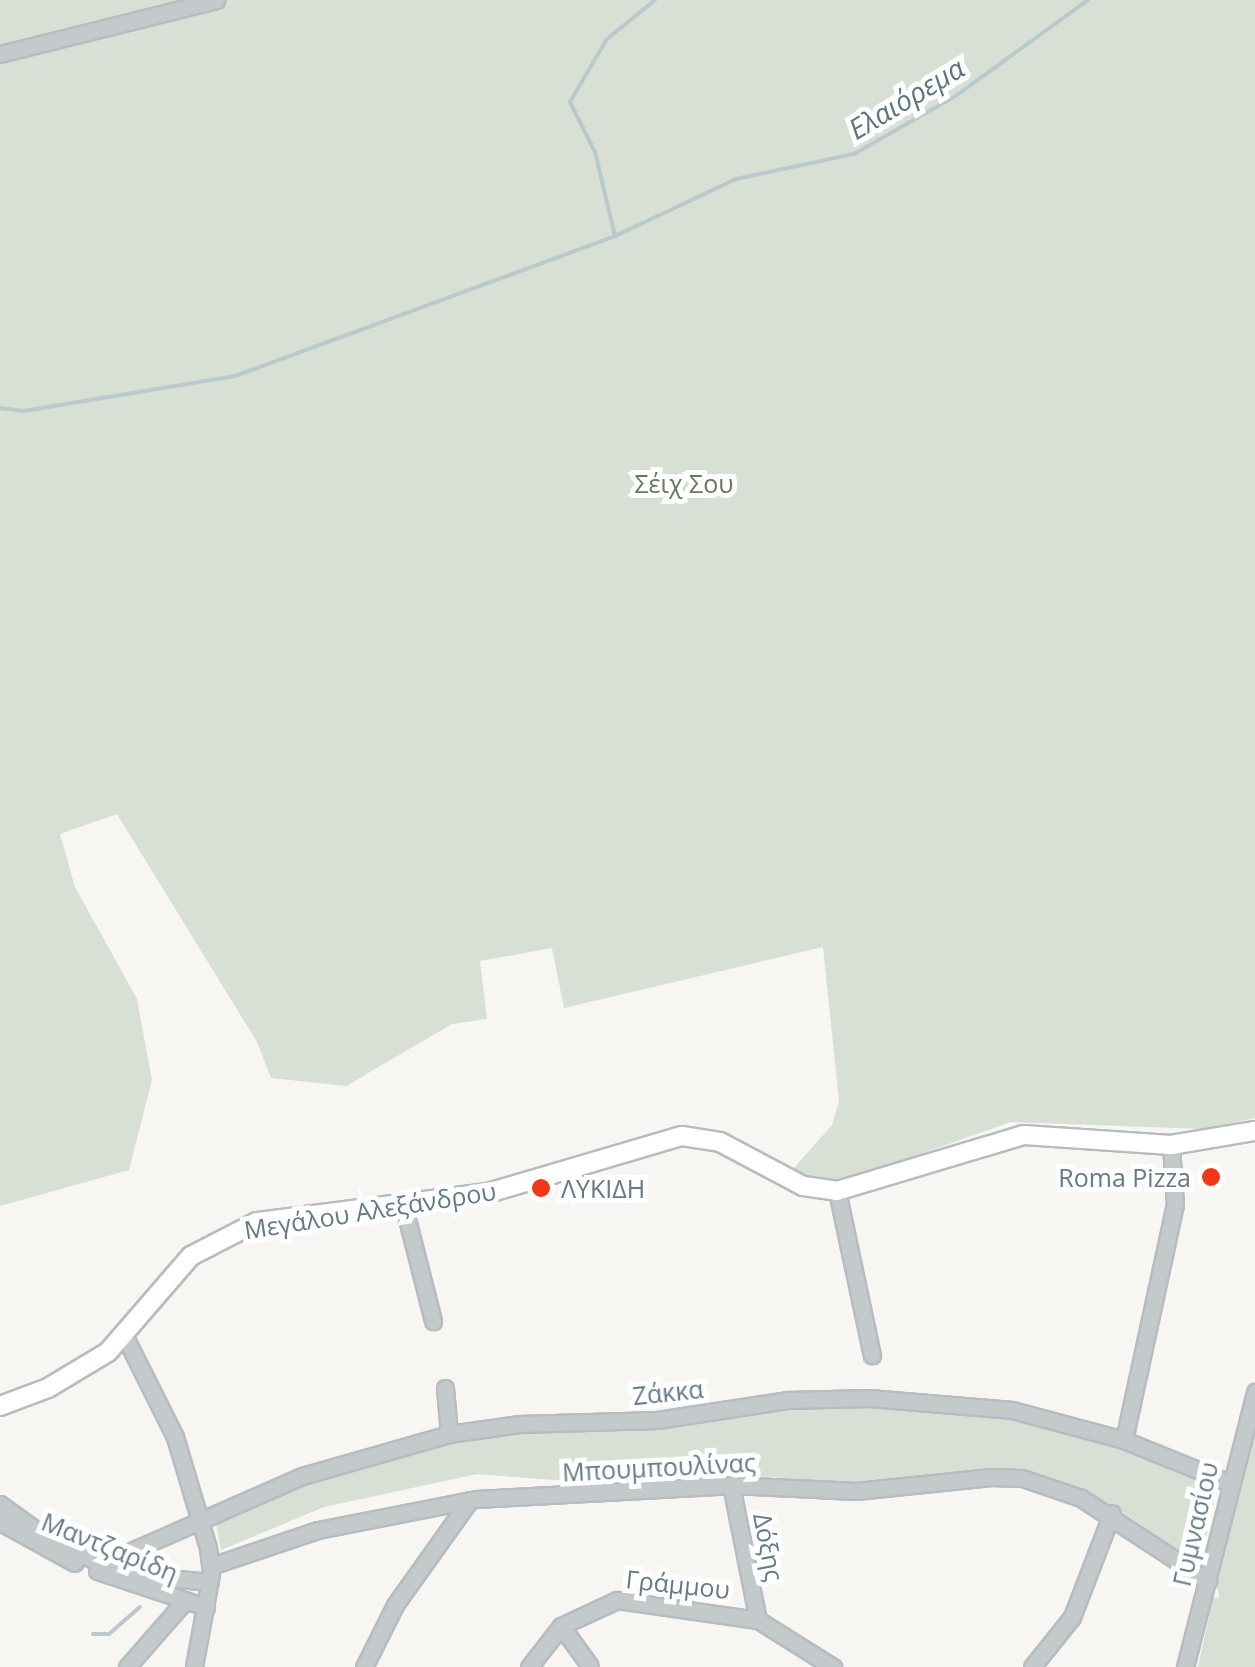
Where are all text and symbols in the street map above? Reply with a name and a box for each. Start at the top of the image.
water label: Ελαιόρεμα [842,50,970,146]
park label: Σέιχ Σου [634,468,734,498]
place label: Roma Pizza [1058,1162,1191,1192]
marker: Roma Pizza [1200,1166,1222,1188]
place label: ΛΥΚΙΔΗ [561,1173,645,1203]
street label: Μεγάλου Αλεξάνδρου [242,1175,498,1245]
marker: ΛΥΚΙΔΗ [530,1177,552,1199]
street label: Ζάκκα [631,1373,705,1411]
street label: Μπουμπουλίνας [561,1447,757,1487]
street label: Γυμνασίου [1166,1459,1224,1589]
street label: Μαντζαρίδη [38,1506,182,1588]
street label: Δόξης [748,1510,790,1584]
street label: Γράμμου [624,1564,732,1604]

